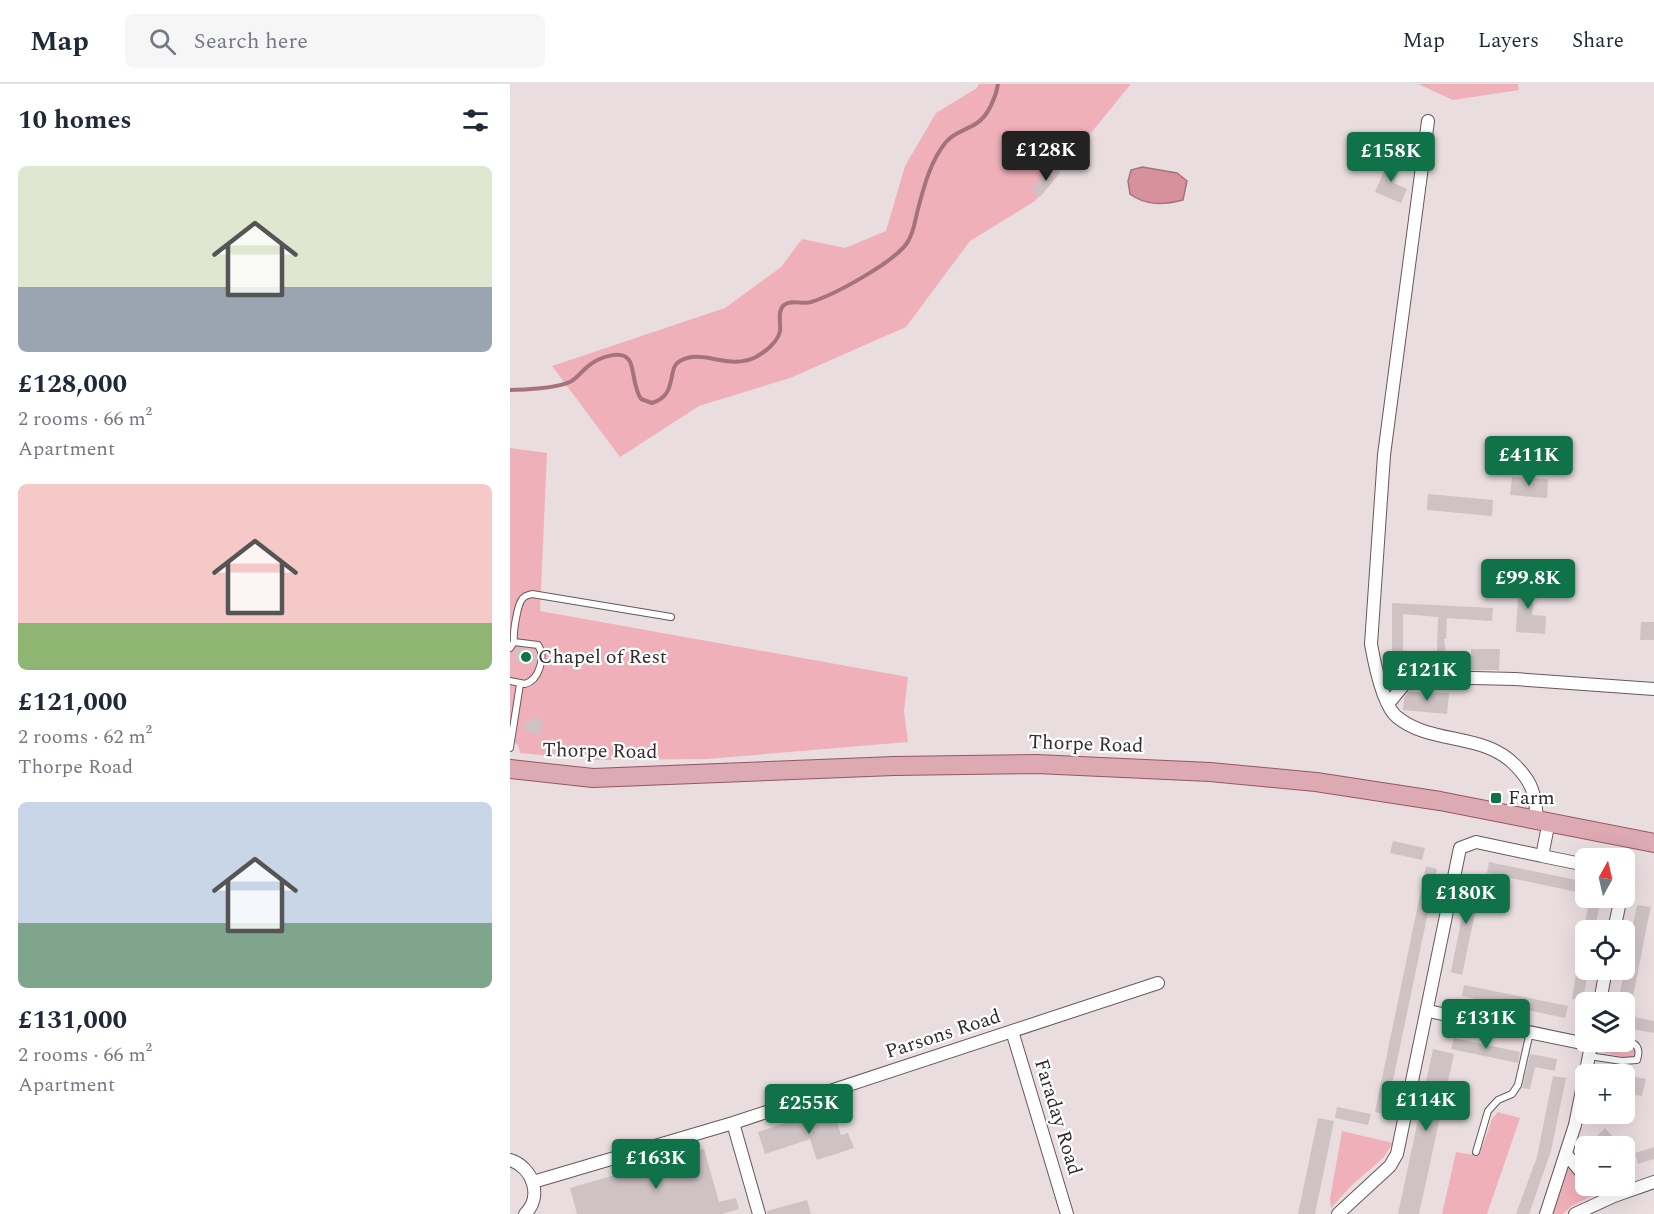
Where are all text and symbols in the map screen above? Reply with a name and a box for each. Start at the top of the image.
search box [125,14,545,68]
text: Map [30,20,89,63]
icon: search [146,25,179,58]
text: Search here [194,25,308,58]
text: Map [1403,25,1445,57]
text: Layers [1478,25,1539,57]
text: Share [1572,25,1624,57]
text: 10 homes [18,100,132,140]
icon: filters [459,104,492,137]
pin: £128K [1004,131,1088,182]
pin: £158K [1349,132,1433,183]
text: £128K [1016,135,1076,165]
text: £158K [1361,136,1421,166]
icon: home [201,205,309,313]
text: £128,000 [18,364,127,404]
text: 2 rooms · 66 m² [18,404,152,434]
text: Apartment [18,434,115,464]
pin: £411K [1487,436,1571,487]
text: £411K [1499,440,1559,470]
icon: home [201,523,309,631]
pin: £99.8K [1479,559,1577,610]
text: £99.8K [1495,563,1561,593]
place label: Chapel of Rest [538,642,667,672]
marker: Chapel of Rest [519,650,533,664]
pin: £121K [1385,651,1469,702]
text: £121K [1397,655,1457,685]
text: £121,000 [18,682,127,722]
text: 2 rooms · 62 m² [18,722,152,752]
street label: Thorpe Road [1028,727,1144,761]
street label: Thorpe Road [542,735,658,767]
text: Thorpe Road [18,752,133,782]
place label: Farm [1508,783,1555,813]
marker: Farm [1489,791,1503,805]
icon: home [201,841,309,949]
north arrow [1575,848,1635,908]
map controls [1575,848,1635,1196]
pin: £180K [1424,874,1508,925]
text: £180K [1436,878,1496,908]
button: locate [1575,920,1635,980]
button: layers [1575,992,1635,1052]
pin: £131K [1444,999,1528,1050]
text: £131,000 [18,1000,127,1040]
street label: Parsons Road [881,1001,1005,1067]
text: £131K [1456,1003,1516,1033]
text: 2 rooms · 66 m² [18,1040,152,1070]
street label: Faraday Road [1026,1055,1090,1179]
button: + [1575,1064,1635,1124]
text: Apartment [18,1070,115,1100]
pin: £114K [1384,1081,1468,1132]
pin: £255K [767,1084,851,1135]
text: £114K [1396,1085,1456,1115]
text: £255K [779,1088,839,1118]
button: − [1575,1136,1635,1196]
pin: £163K [614,1139,698,1190]
text: £163K [626,1143,686,1173]

